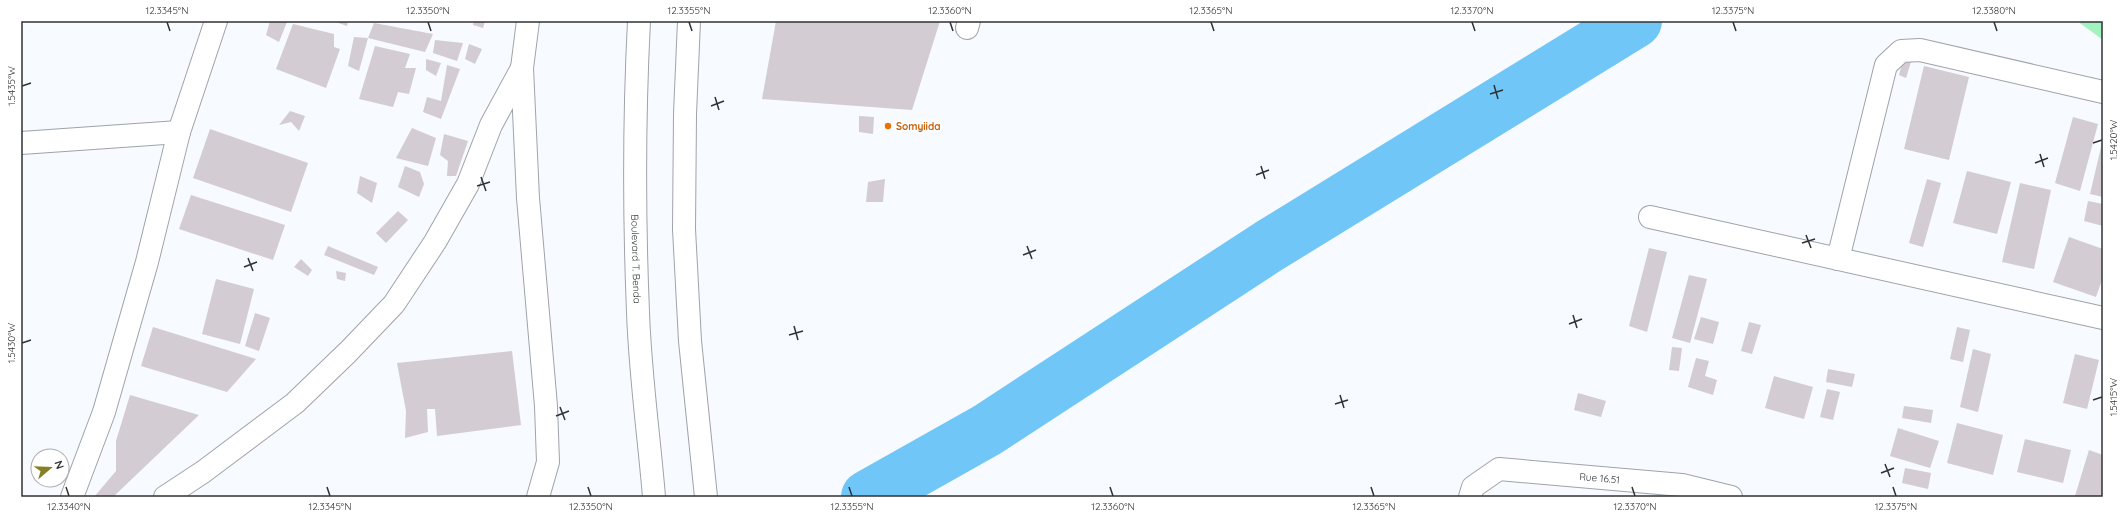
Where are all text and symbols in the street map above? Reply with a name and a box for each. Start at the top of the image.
text: 12.3345°N [146,4,188,17]
text: 12.3350°N [406,4,450,17]
text: 12.3355°N [667,4,711,17]
text: 12.3360°N [928,4,972,17]
text: 12.3365°N [1190,4,1232,17]
text: 12.3370°N [1450,4,1494,17]
text: 12.3375°N [1712,4,1754,17]
text: 12.3380°N [1972,4,2016,17]
text: 1.5435°W [5,66,18,106]
text: 1.5420°W [2107,119,2120,160]
place label: Somyiida [896,120,941,133]
marker: Somyiida [883,121,893,131]
street label: Boulevard T. Benda [629,214,644,304]
text: 1.5430°W [5,322,18,363]
text: 1.5415°W [2107,378,2120,416]
north arrow [30,448,70,488]
text: N [52,459,67,471]
street label: Rue 16.51 [1579,470,1620,486]
text: 12.3340°N [47,500,91,513]
text: 12.3345°N [309,500,351,513]
text: 12.3350°N [569,500,613,513]
text: 12.3355°N [830,500,874,513]
text: 12.3360°N [1091,500,1135,513]
text: 12.3365°N [1353,500,1395,513]
text: 12.3370°N [1613,500,1657,513]
text: 12.3375°N [1875,500,1917,513]

